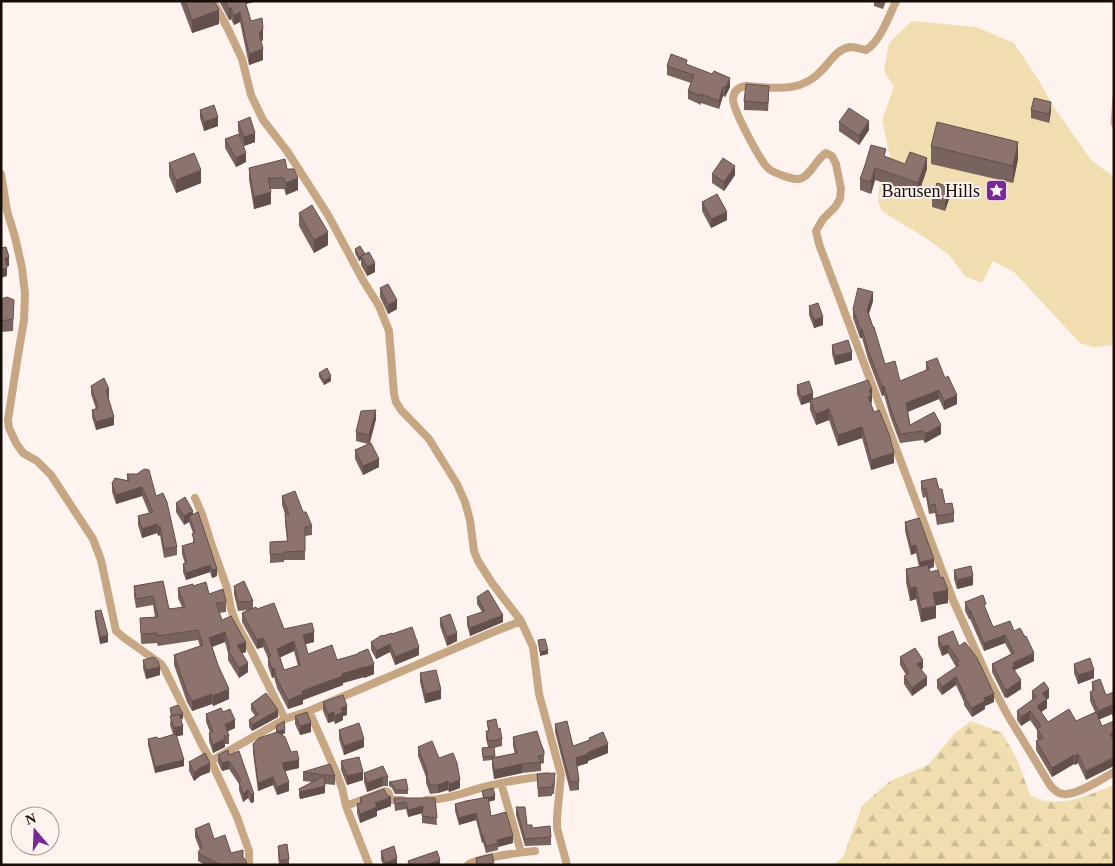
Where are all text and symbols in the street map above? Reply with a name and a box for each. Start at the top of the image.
place icon: Barusen Hills [984,179,1008,203]
place label: Barusen Hills [882,181,980,201]
north arrow [10,806,60,856]
text: N [24,810,38,828]

